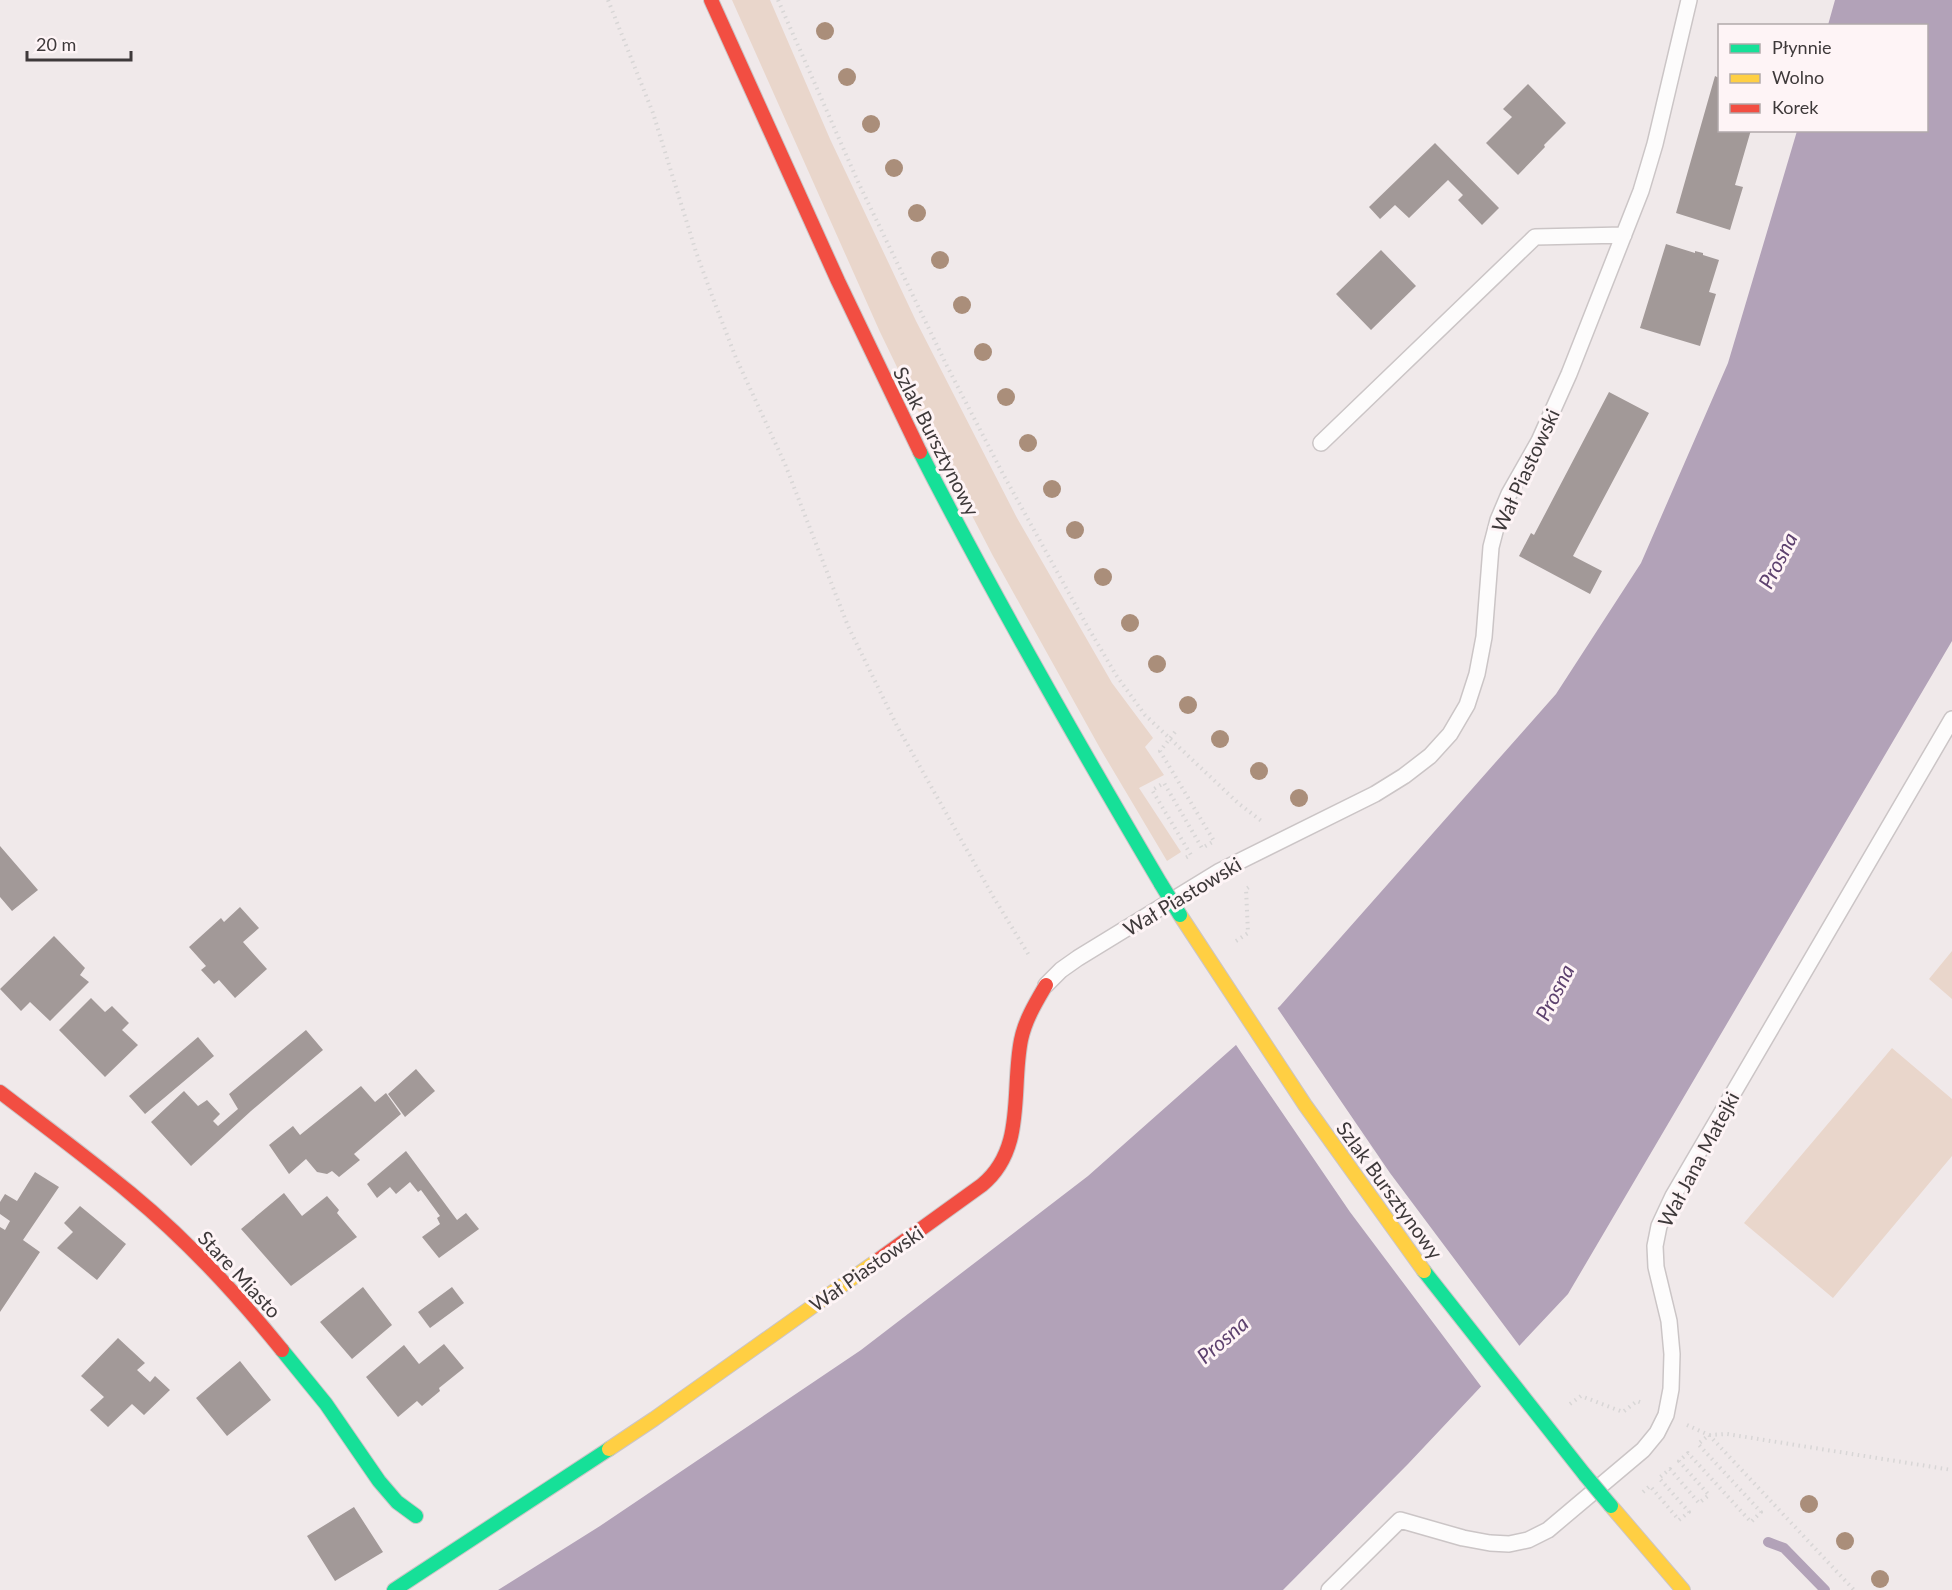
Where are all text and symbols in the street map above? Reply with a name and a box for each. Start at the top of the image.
scale bar [27,24,130,62]
legend [1718,24,1928,132]
text: 20 m [36,33,76,55]
text: Płynnie [1772,36,1832,58]
text: Wolno [1772,66,1824,88]
text: Korek [1772,96,1819,118]
street label: Szlak Bursztynowy [889,362,985,520]
street label: Wał Piastowski [1486,405,1564,535]
water label: Prosna [1752,528,1802,592]
street label: Wał Piastowski [1119,851,1245,941]
water label: Prosna [1529,960,1579,1024]
street label: Wał Jana Matejki [1652,1087,1744,1231]
street label: Szlak Bursztynowy [1332,1117,1448,1264]
street label: Wał Piastowski [805,1220,927,1316]
street label: Stare Miasto [194,1225,286,1323]
water label: Prosna [1191,1310,1253,1368]

